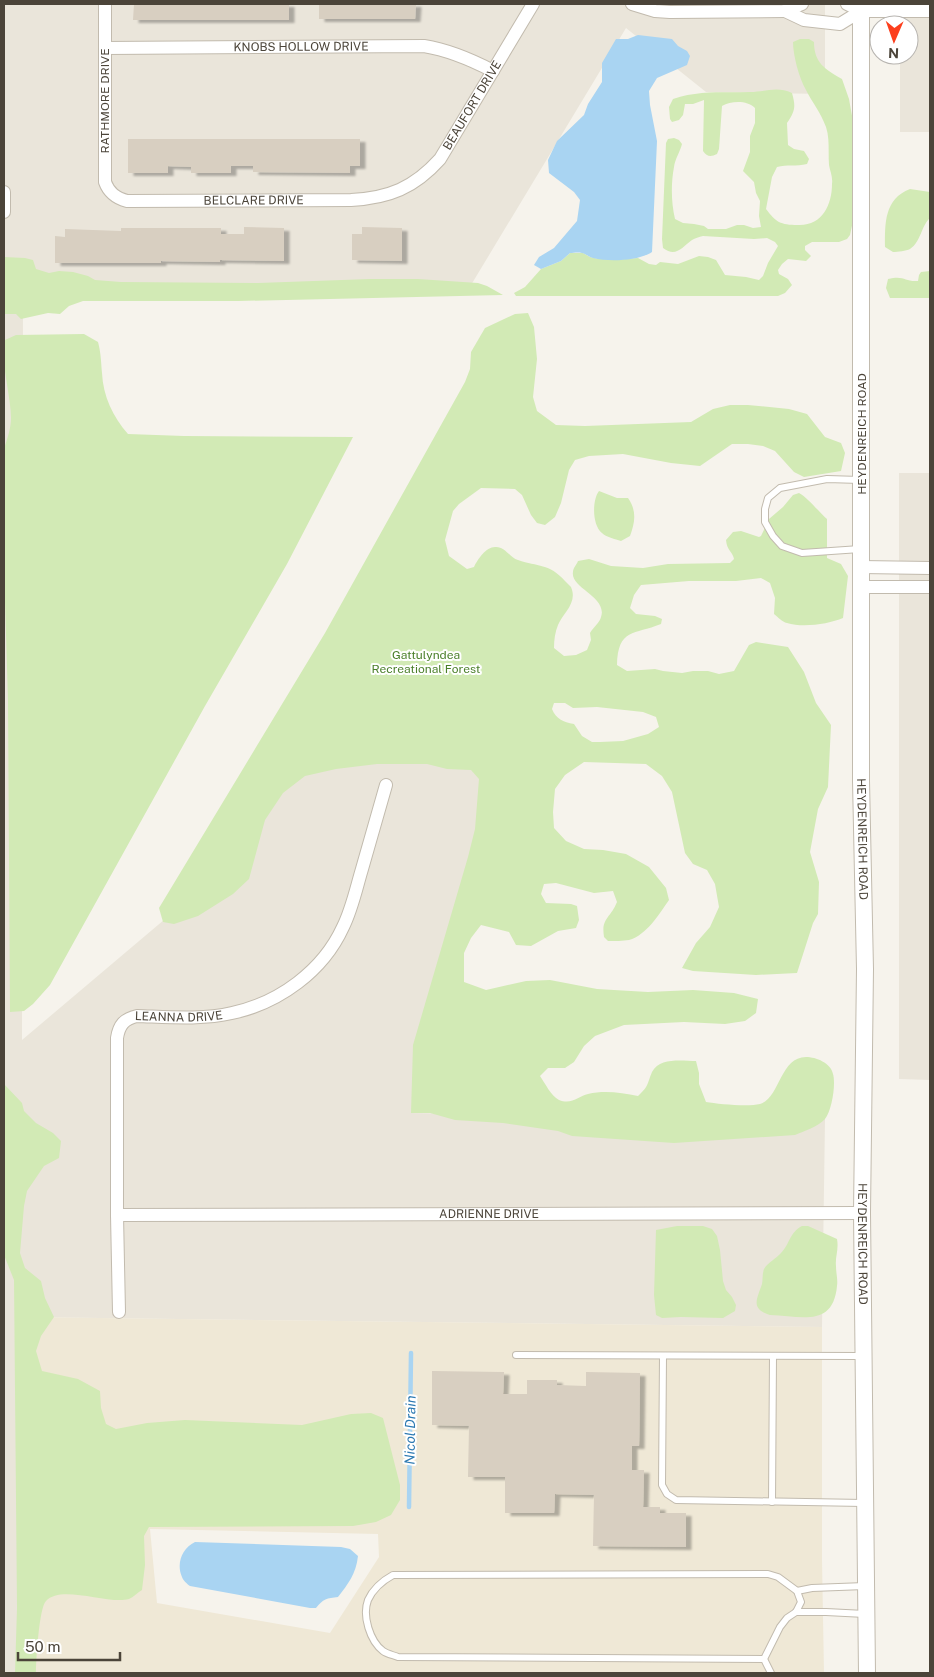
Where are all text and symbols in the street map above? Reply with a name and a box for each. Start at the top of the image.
north arrow [869,15,919,65]
street label: KNOBS HOLLOW DRIVE [233,39,369,54]
text: N [888,45,899,61]
street label: RATHMORE DRIVE [98,48,112,154]
street label: BEAUFORT DRIVE [440,58,504,152]
street label: BELCLARE DRIVE [204,193,304,208]
street label: HEYDENREICH ROAD [855,373,869,495]
park label: Gattulyndea Recreational Forest [371,648,481,676]
street label: HEYDENREICH ROAD [854,778,871,900]
street label: LEANNA DRIVE [135,1008,224,1025]
street label: HEYDENREICH ROAD [855,1183,870,1305]
street label: ADRIENNE DRIVE [439,1207,539,1221]
water label: Nicol Drain [401,1395,419,1465]
scale bar [18,1630,120,1662]
text: 50 m [25,1638,60,1655]

